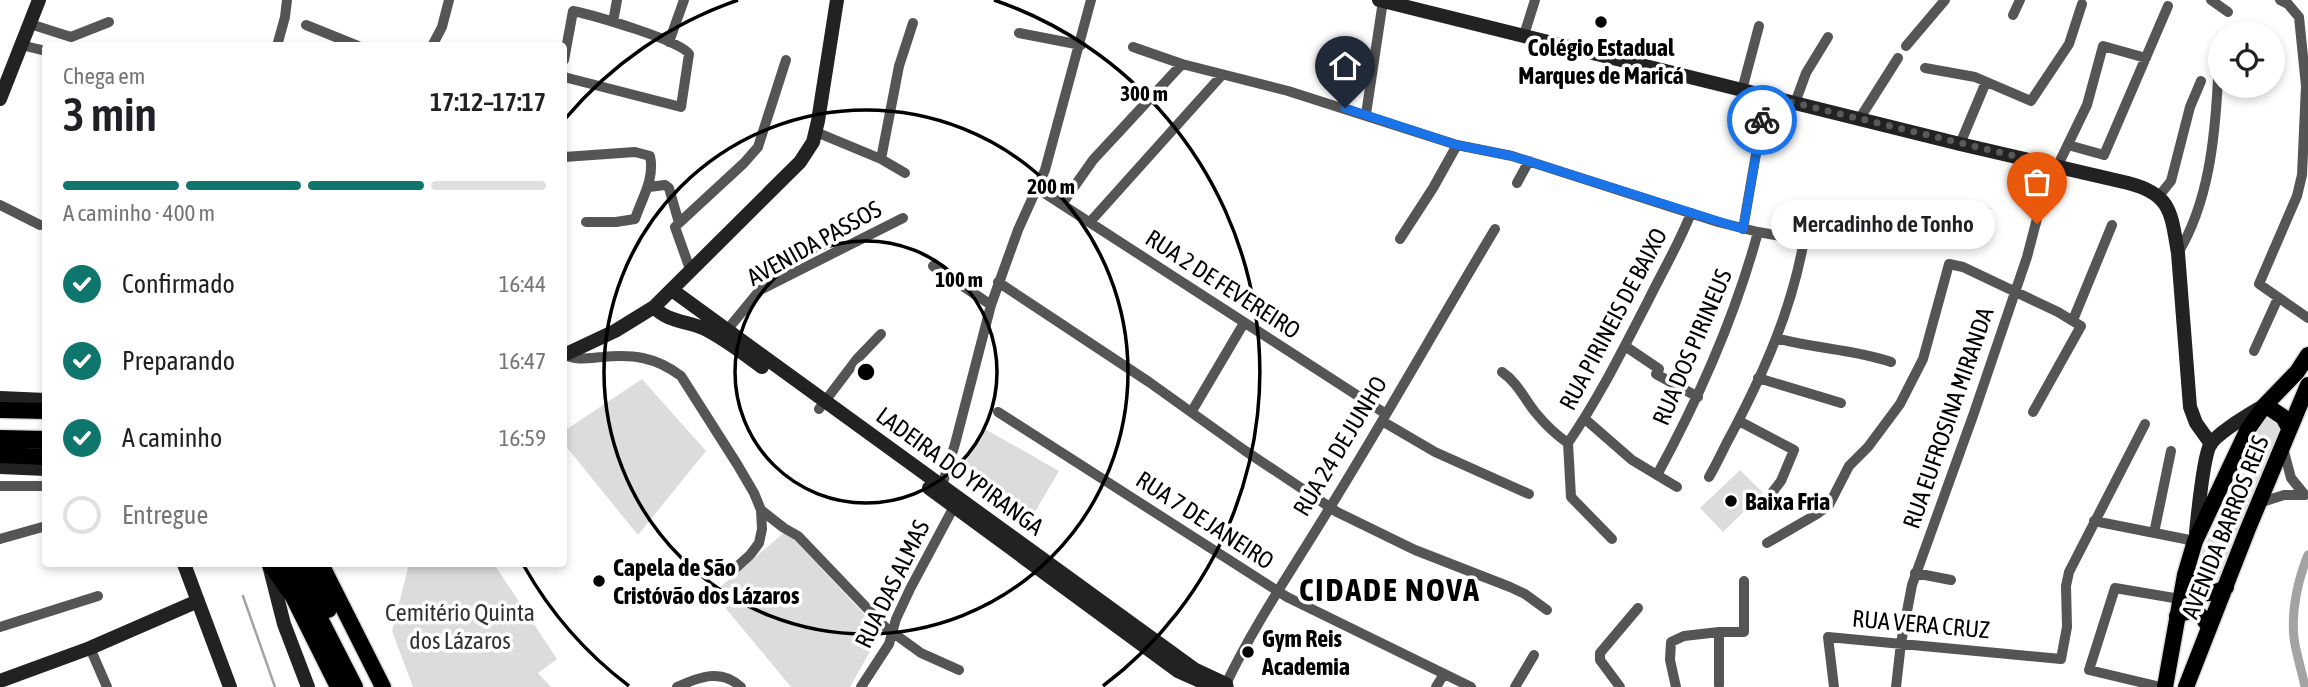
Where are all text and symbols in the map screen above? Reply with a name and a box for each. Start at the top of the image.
marker: Colégio Estadual Marques de Maricá [1593,14,1609,30]
map controls [2208,21,2285,98]
button: locate [2208,21,2285,98]
place label: Colégio Estadual Marques de Maricá [1518,34,1684,89]
pin [1315,36,1375,108]
icon: home [1326,47,1364,85]
text: Chega em [63,63,145,89]
text: 300 m [1120,81,1168,105]
courier [1727,85,1797,155]
text: 17:12–17:17 [430,87,546,117]
text: 3 min [63,88,157,141]
icon: bike [1743,101,1781,139]
pin [2007,152,2067,224]
icon: bag [2018,163,2056,201]
text: 200 m [1027,174,1075,198]
street label: AVENIDA PASSOS [742,195,886,291]
text: A caminho · 400 m [63,200,215,226]
callout: Mercadinho de Tonho [1771,200,1995,248]
text: Mercadinho de Tonho [1792,211,1974,237]
street label: RUA 2 DE FEVEREIRO [1141,224,1305,344]
street label: RUA PIRINEIS DE BAIXO [1554,224,1672,414]
icon: check [63,265,101,303]
street label: RUA DOS PIRINEUS [1647,265,1737,429]
text: 100 m [935,267,983,291]
text: Confirmado [122,269,235,299]
text: 16:44 [499,271,546,297]
street label: RUA EUFROSINA MIRANDA [1898,304,1999,532]
icon: check [63,342,101,380]
text: Preparando [122,346,235,376]
text: 16:47 [499,348,546,374]
centre of rings [854,360,878,384]
street label: RUA 24 DE JUNHO [1288,371,1392,521]
street label: LADEIRA DO YPIRANGA [871,401,1049,541]
icon: check [63,419,101,457]
text: A caminho [122,423,222,453]
text: 16:59 [499,425,546,451]
street label: AVENIDA BARROS REIS [2176,432,2274,622]
street label: RUA 7 DE JANEIRO [1131,466,1279,574]
place label: Baixa Fria [1745,488,1830,515]
marker: Baixa Fria [1723,493,1739,509]
text: Entregue [122,500,208,530]
street label: RUA DAS ALMAS [849,516,935,652]
place label: Capela de São Cristóvão dos Lázaros [613,554,800,609]
district label: CIDADE NOVA [1299,571,1481,608]
marker: Capela de São Cristóvão dos Lázaros [591,573,607,589]
park label: Cemitério Quinta dos Lázaros [385,599,535,654]
street label: RUA VERA CRUZ [1851,605,1991,643]
place label: Gym Reis Academia [1261,625,1350,680]
marker: Gym Reis Academia [1240,644,1256,660]

